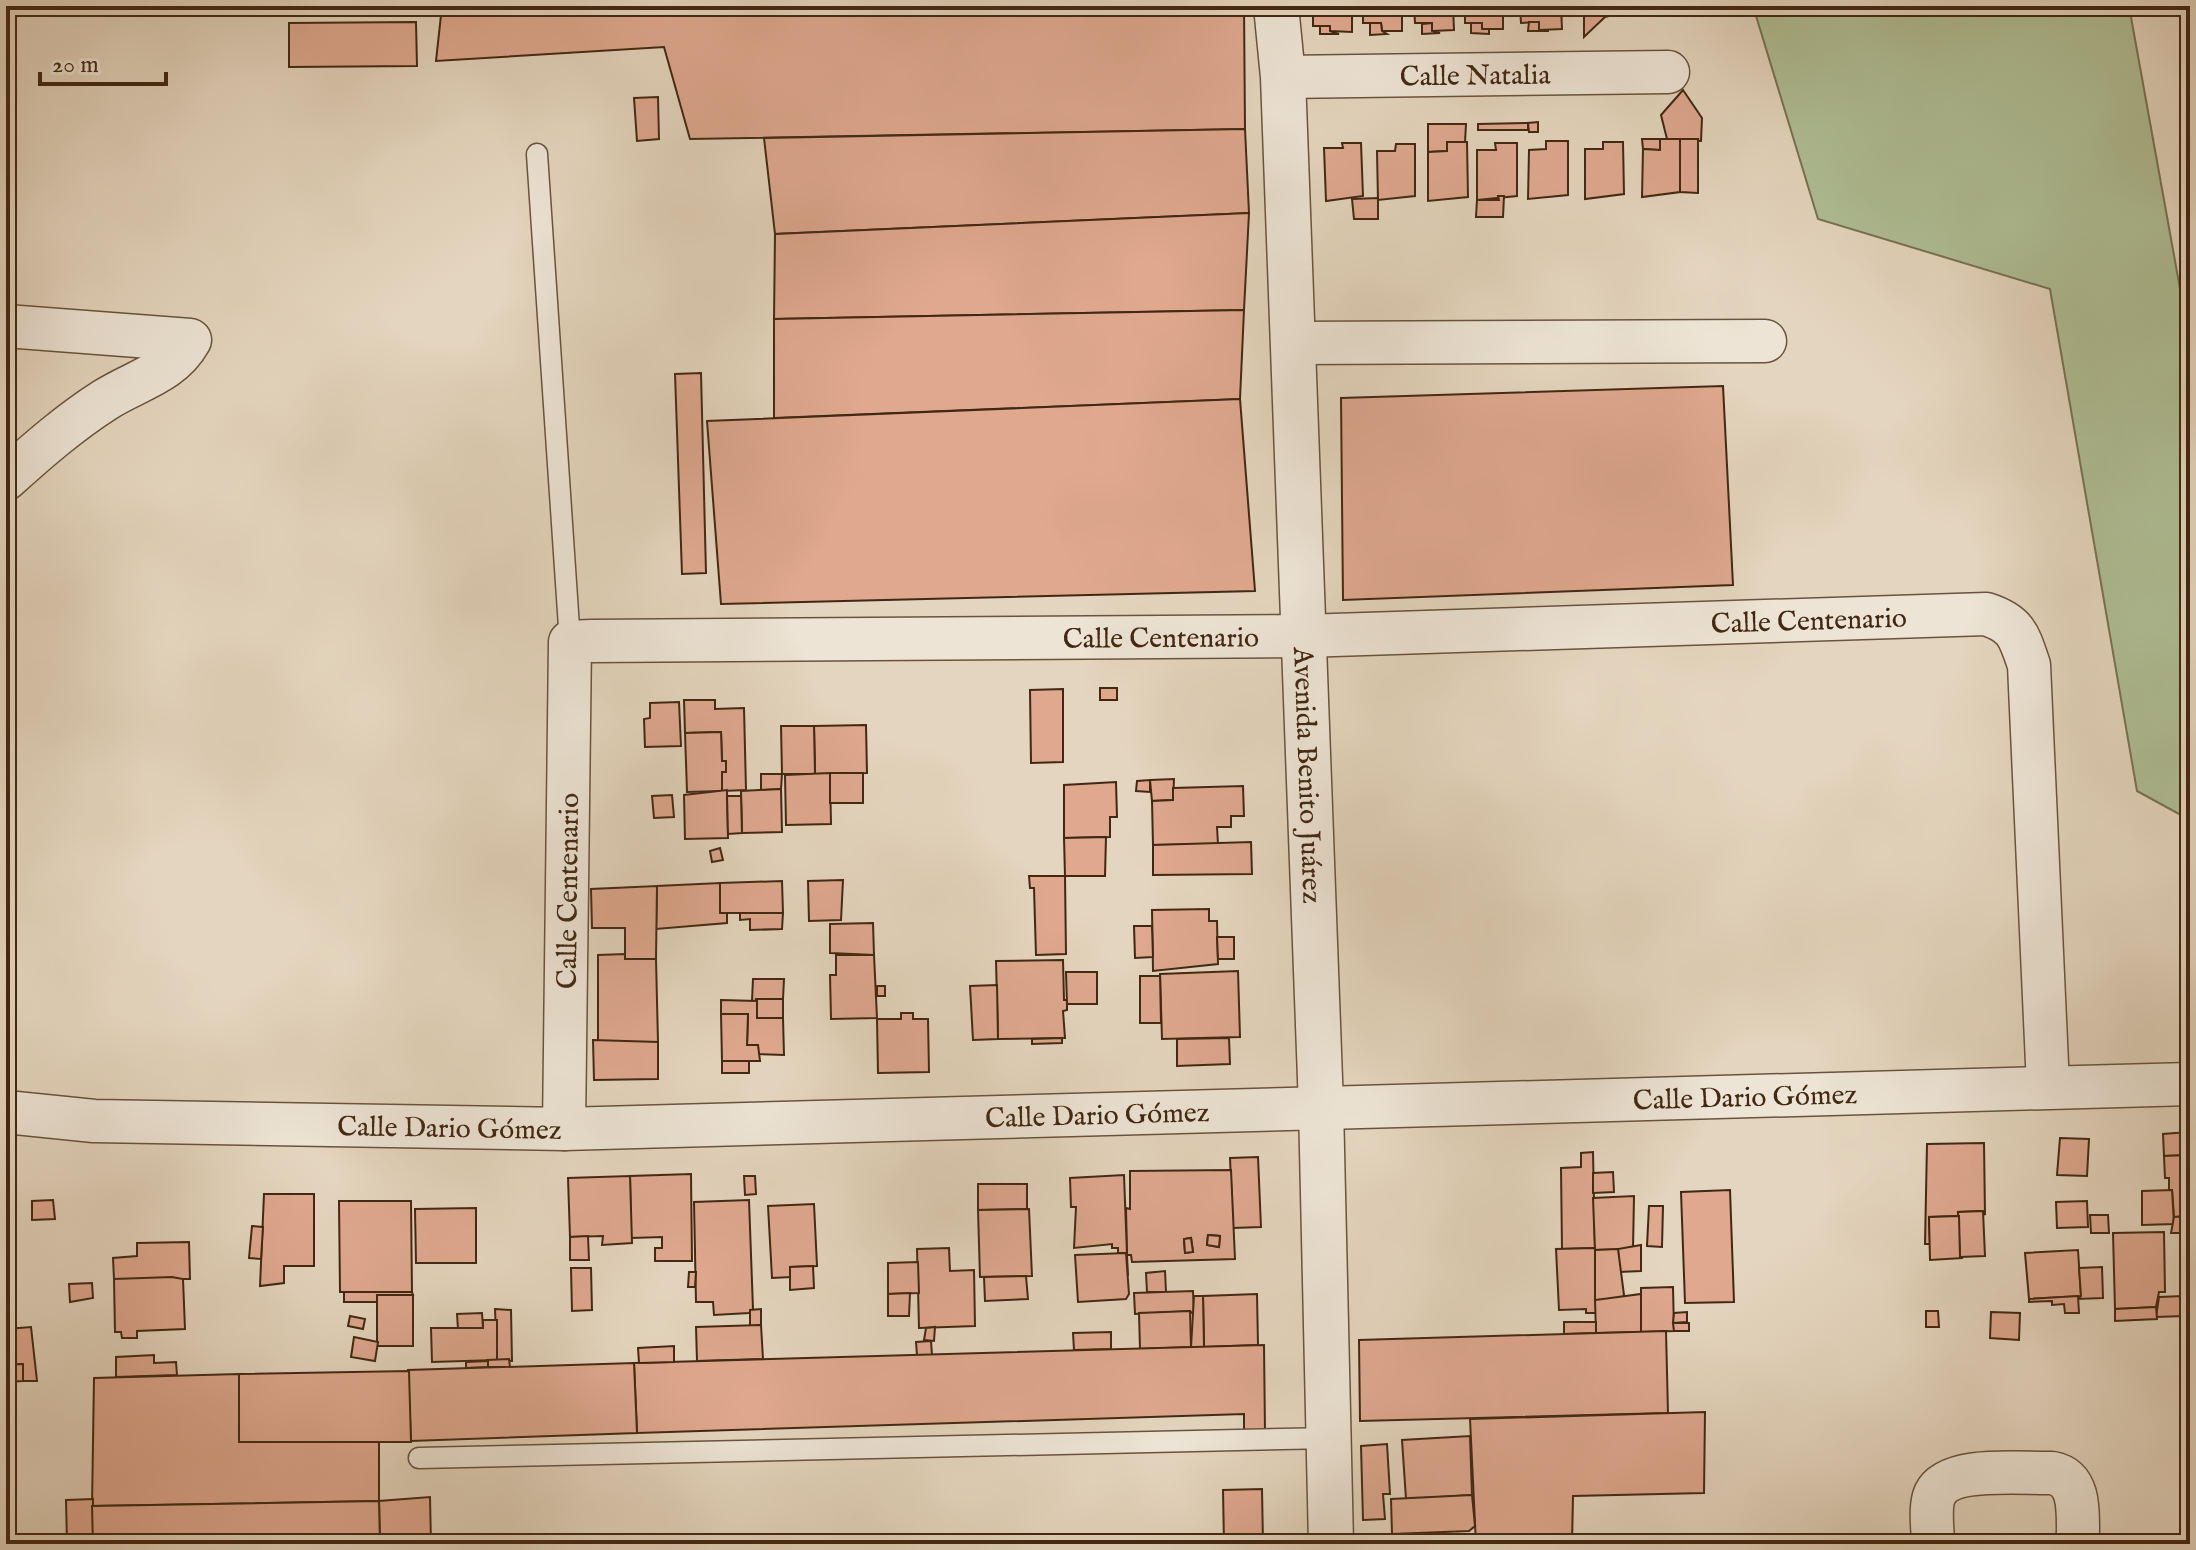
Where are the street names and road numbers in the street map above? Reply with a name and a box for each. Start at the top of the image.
street label: Calle Natalia [1399,59,1552,95]
street label: Calle Centenario [1710,602,1907,643]
street label: Calle Centenario [1063,621,1259,658]
street label: Avenida Benito Juárez [1284,645,1329,904]
street label: Calle Centenario [551,793,588,989]
street label: Calle Dario Gómez [1632,1078,1858,1119]
street label: Calle Dario Gómez [985,1096,1210,1137]
street label: Calle Dario Gómez [337,1110,562,1149]

